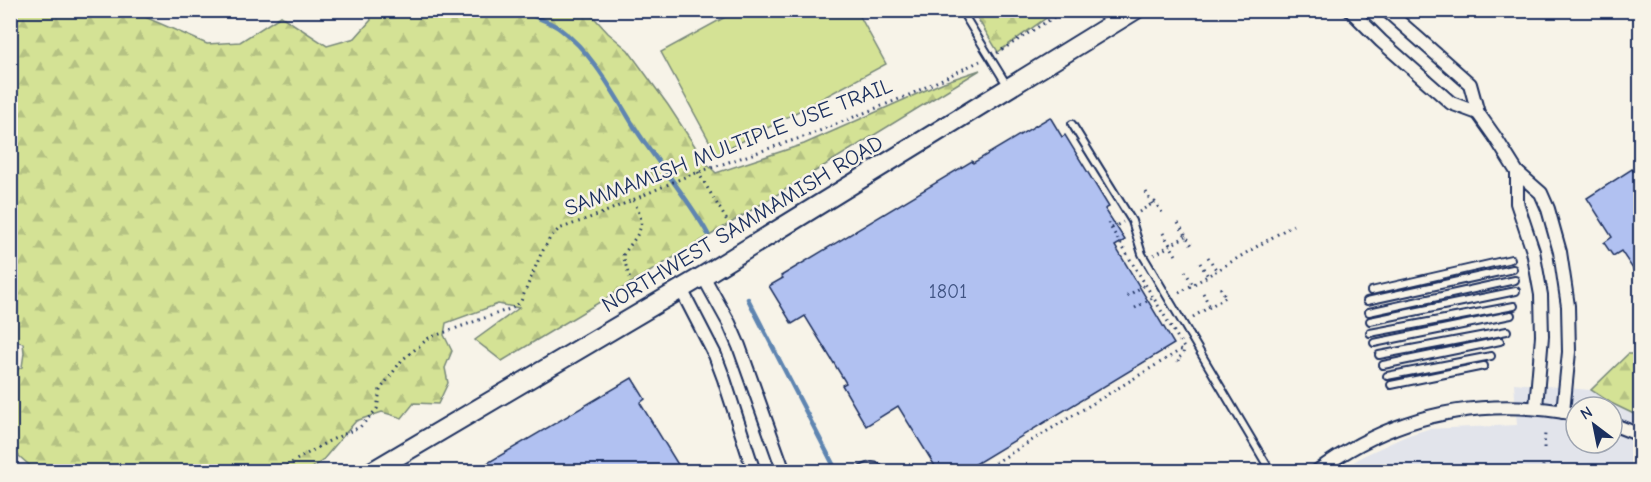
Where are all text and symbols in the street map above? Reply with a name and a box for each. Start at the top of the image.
street label: SAMMAMISH MULTIPLE USE TRAIL [561,72,896,222]
street label: NORTHWEST SAMMAMISH ROAD [597,129,888,318]
house number: 1801 [929,280,967,303]
north arrow [1564,395,1624,455]
text: N [1577,403,1596,424]

